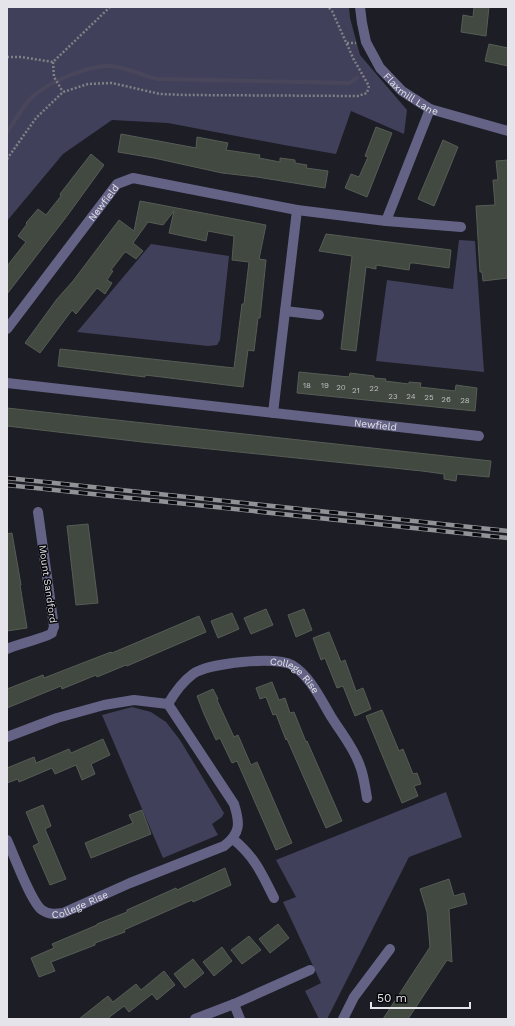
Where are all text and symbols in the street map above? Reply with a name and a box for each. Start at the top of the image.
street label: Flaxmill Lane [382,70,440,117]
street label: Newfield [86,182,120,223]
house number: 18 [303,381,311,390]
house number: 19 [321,381,329,390]
house number: 20 [336,383,346,392]
house number: 22 [369,384,379,393]
house number: 21 [352,386,360,395]
house number: 23 [388,392,398,401]
house number: 24 [406,392,416,401]
house number: 25 [424,393,434,402]
house number: 26 [441,395,451,404]
house number: 28 [460,396,470,405]
street label: Newfield [354,417,398,432]
street label: Mount Sandford [37,544,59,624]
street label: College Rise [270,655,322,695]
street label: College Rise [52,888,110,919]
scale bar [371,984,470,1010]
text: 50 m [377,991,407,1005]

